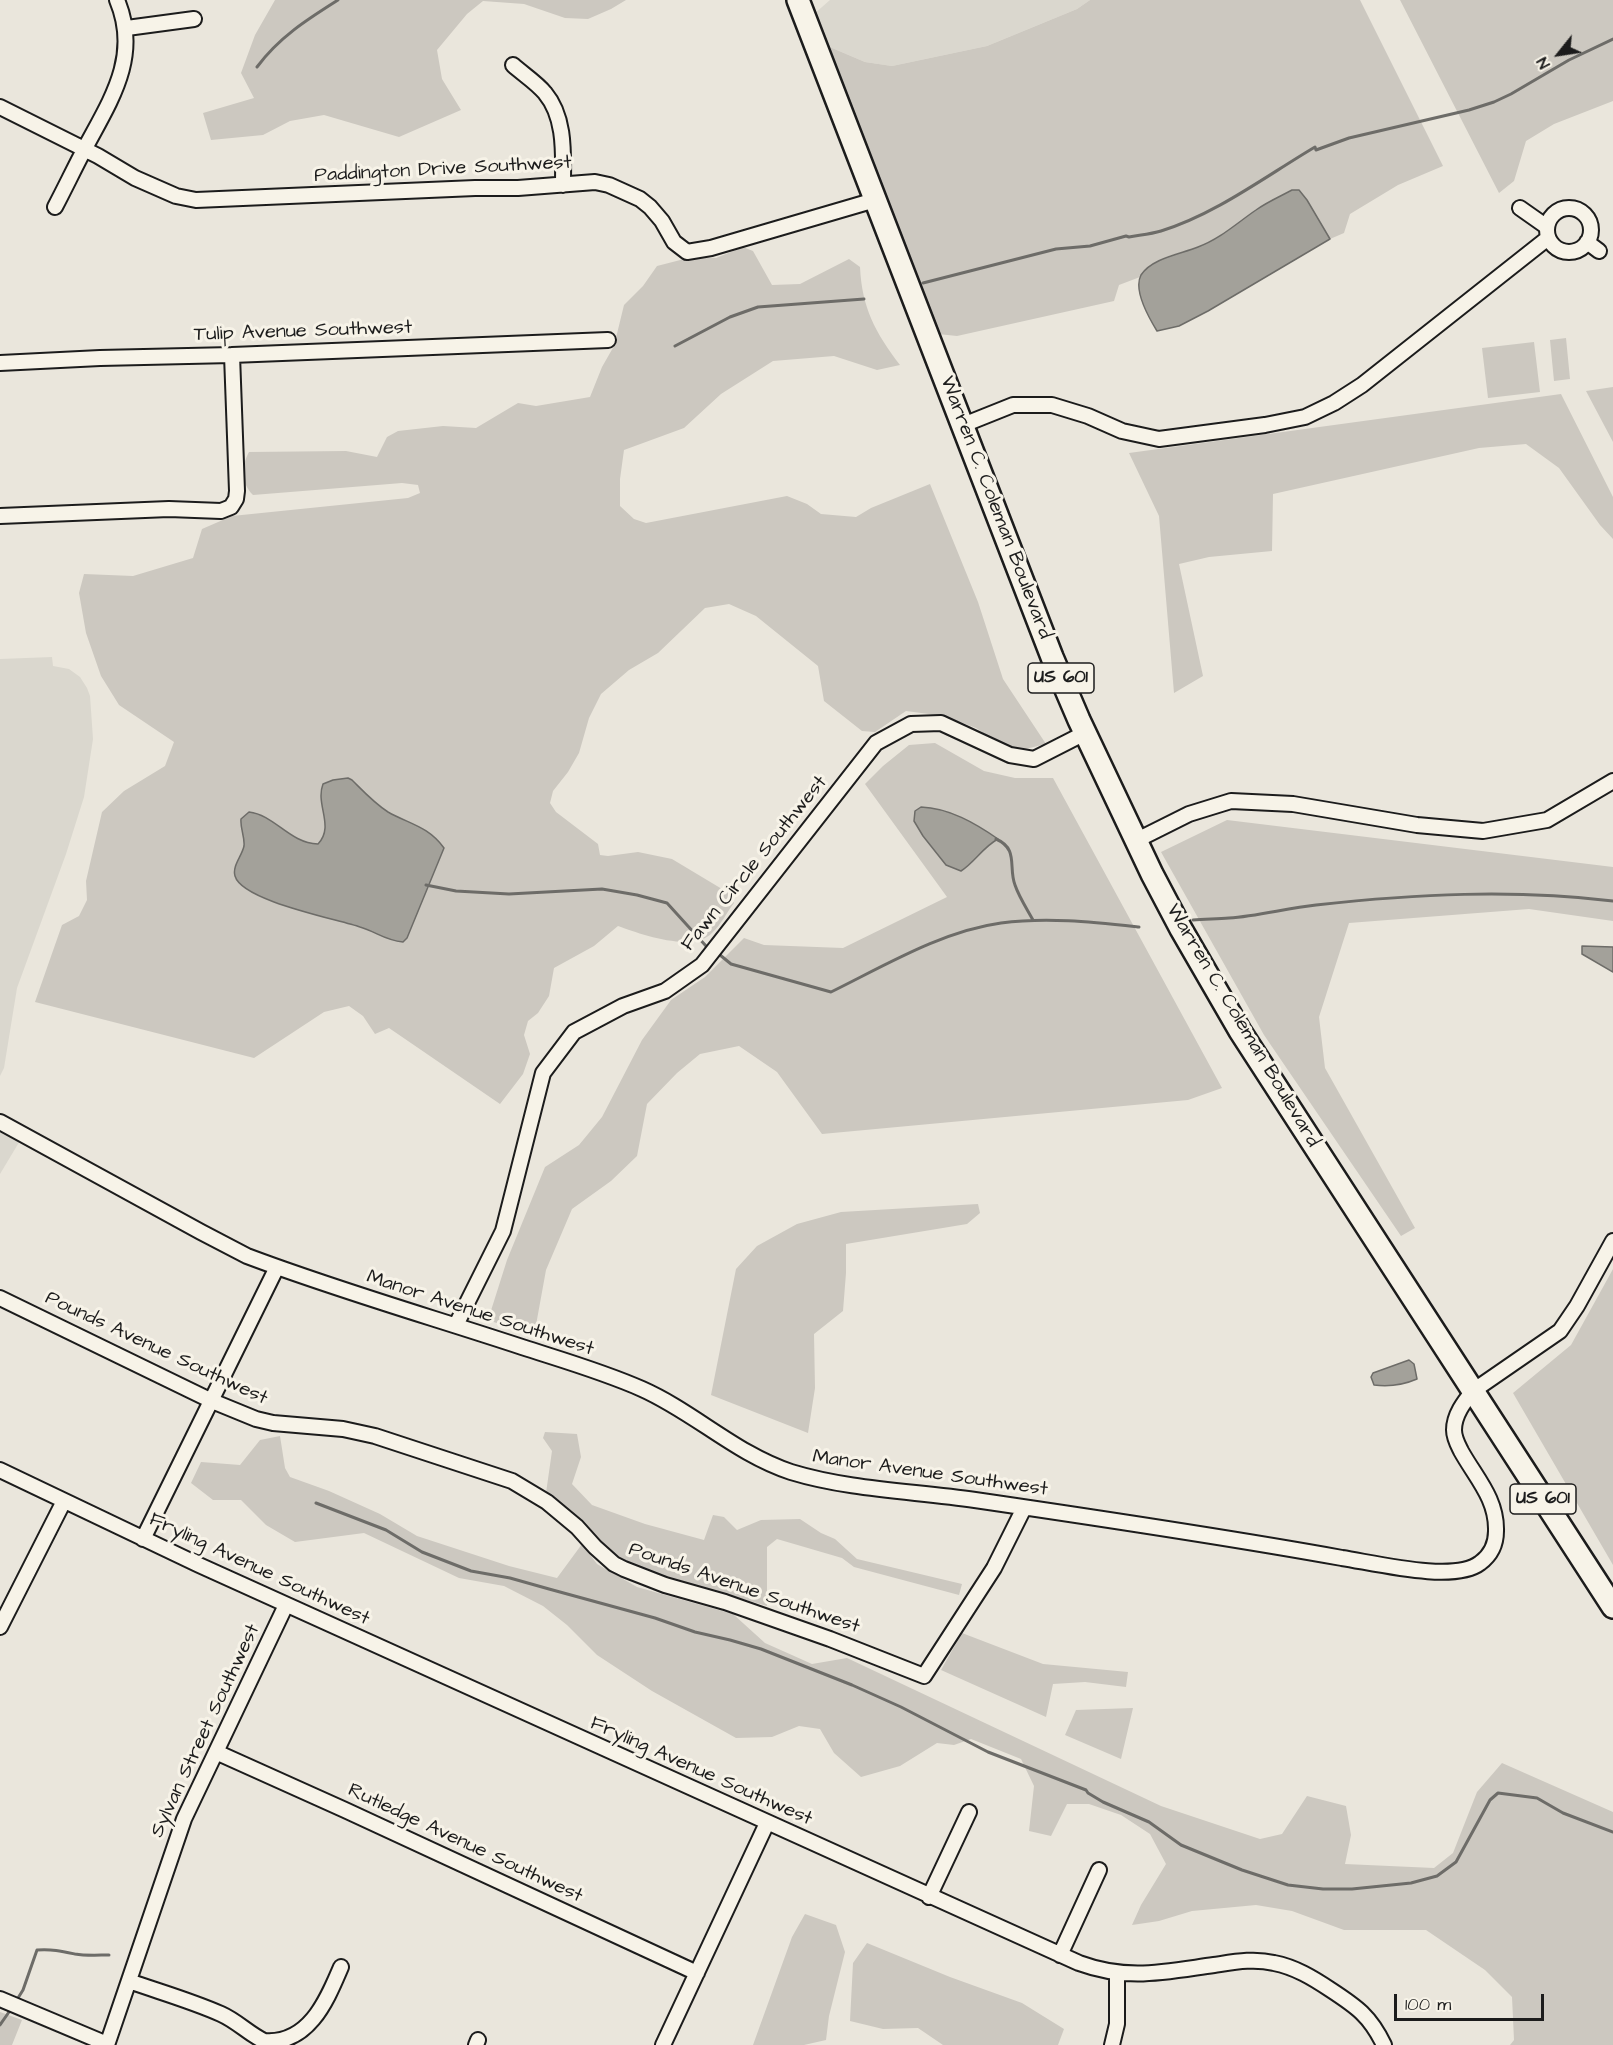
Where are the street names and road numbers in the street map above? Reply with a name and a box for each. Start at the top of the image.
street label: Paddington Drive Southwest [314,151,572,189]
street label: Tulip Avenue Southwest [194,316,412,348]
street label: Warren C. Coleman Boulevard [934,373,1056,643]
road number: US 601 [1028,663,1094,693]
street label: Fawn Circle Southwest [677,772,833,956]
street label: Warren C. Coleman Boulevard [1160,900,1324,1152]
street label: Manor Avenue Southwest [363,1266,597,1362]
street label: Pounds Avenue Southwest [41,1287,271,1411]
street label: Manor Avenue Southwest [811,1446,1049,1502]
road number: US 601 [1510,1484,1576,1514]
street label: Fryling Avenue Southwest [145,1508,373,1632]
street label: Pounds Avenue Southwest [625,1538,863,1640]
street label: Sylvan Street Southwest [146,1621,266,1841]
street label: Fryling Avenue Southwest [586,1712,816,1832]
street label: Rutledge Avenue Southwest [344,1779,586,1909]

